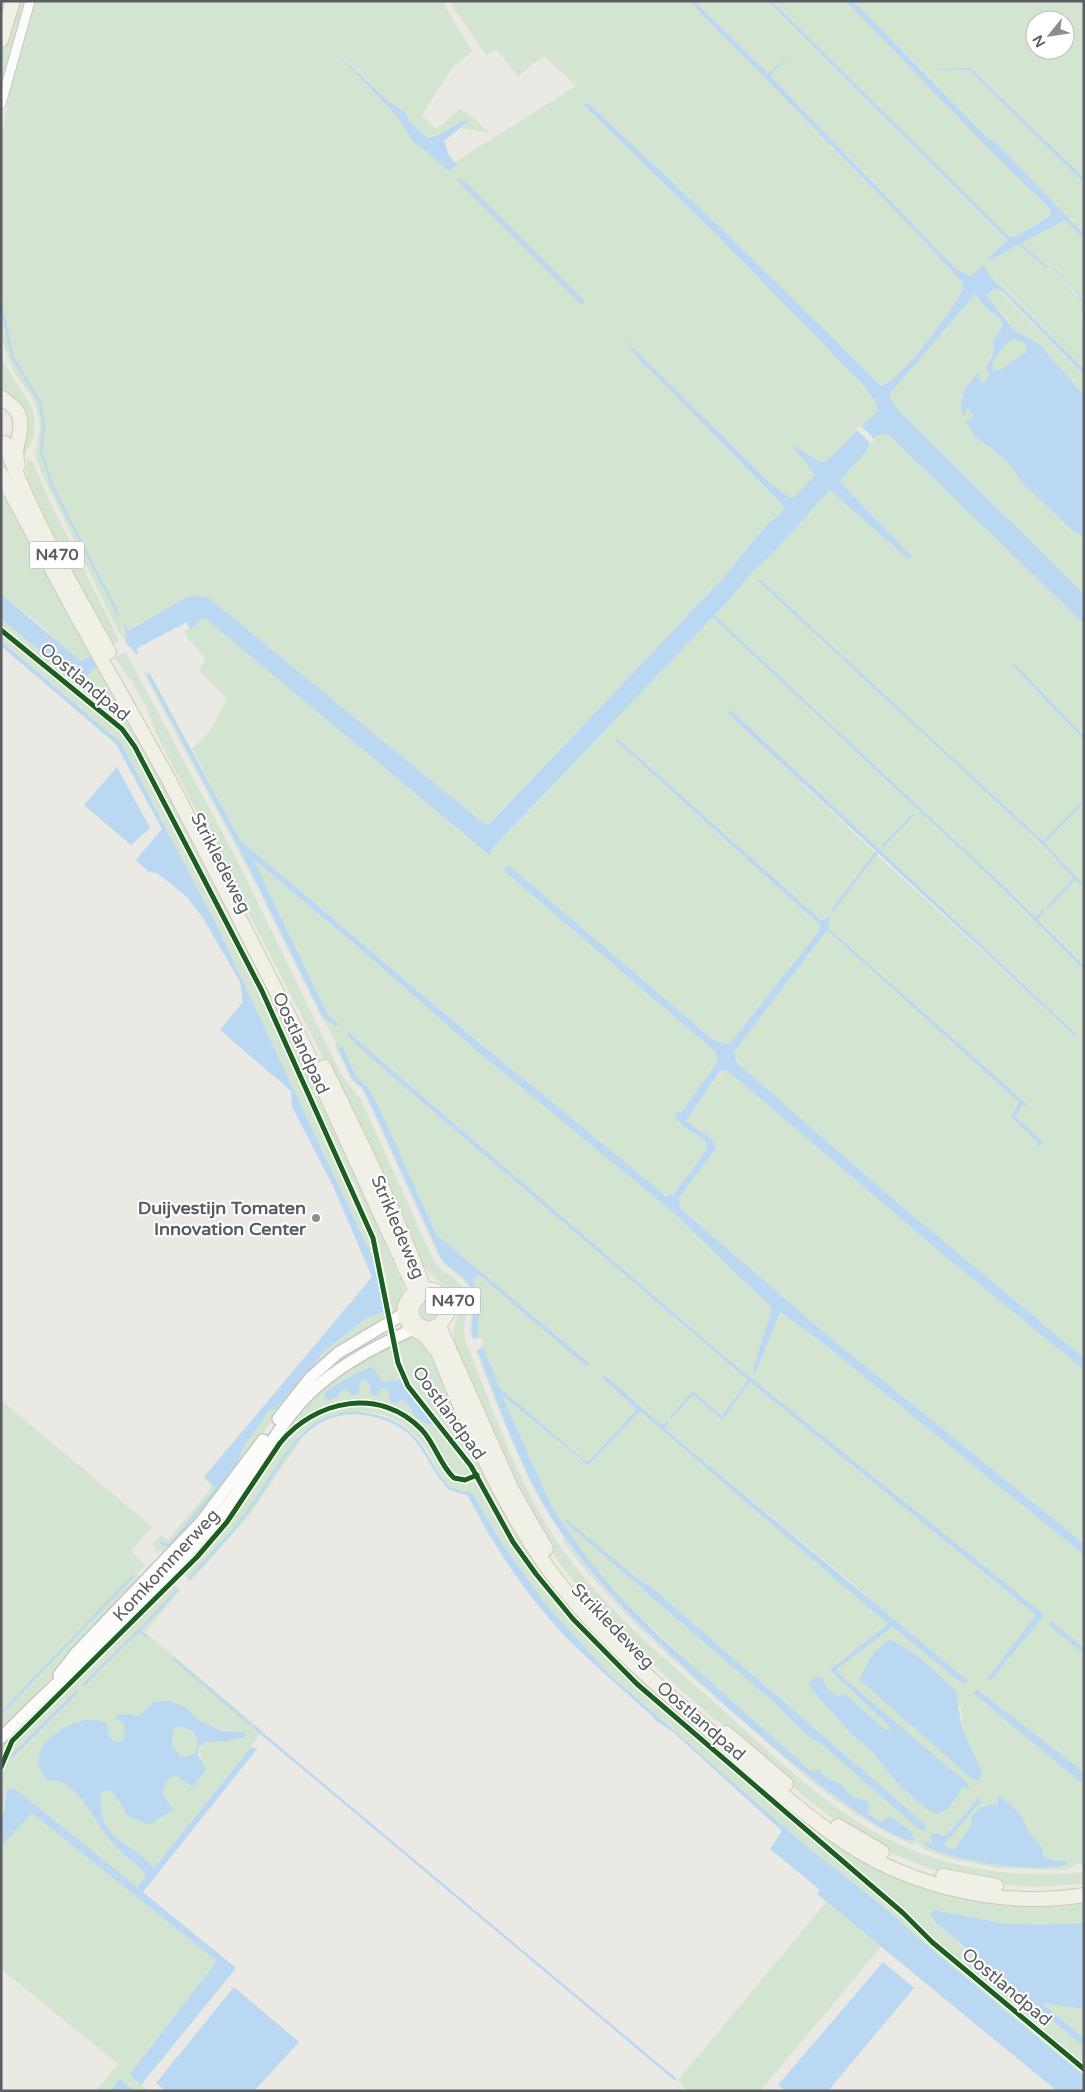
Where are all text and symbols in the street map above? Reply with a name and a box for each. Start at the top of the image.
north arrow [1025,10,1075,60]
text: N [1029,32,1049,50]
road number: N470 [30,542,84,568]
street label: Oostlandpad [36,638,134,726]
street label: Strikledeweg [186,809,256,917]
street label: Oostlandpad [268,988,334,1098]
street label: Strikledeweg [366,1172,430,1282]
place label: Duijvestijn Tomaten Innovation Center [138,1197,307,1240]
marker: Duijvestijn Tomaten Innovation Center [310,1212,322,1224]
road number: N470 [426,1288,480,1314]
street label: Oostlandpad [408,1362,490,1464]
street label: Komkommerweg [108,1504,224,1626]
street label: Strikledeweg [567,1579,659,1673]
street label: Oostlandpad [652,1676,750,1766]
street label: Oostlandpad [958,1943,1056,2031]

